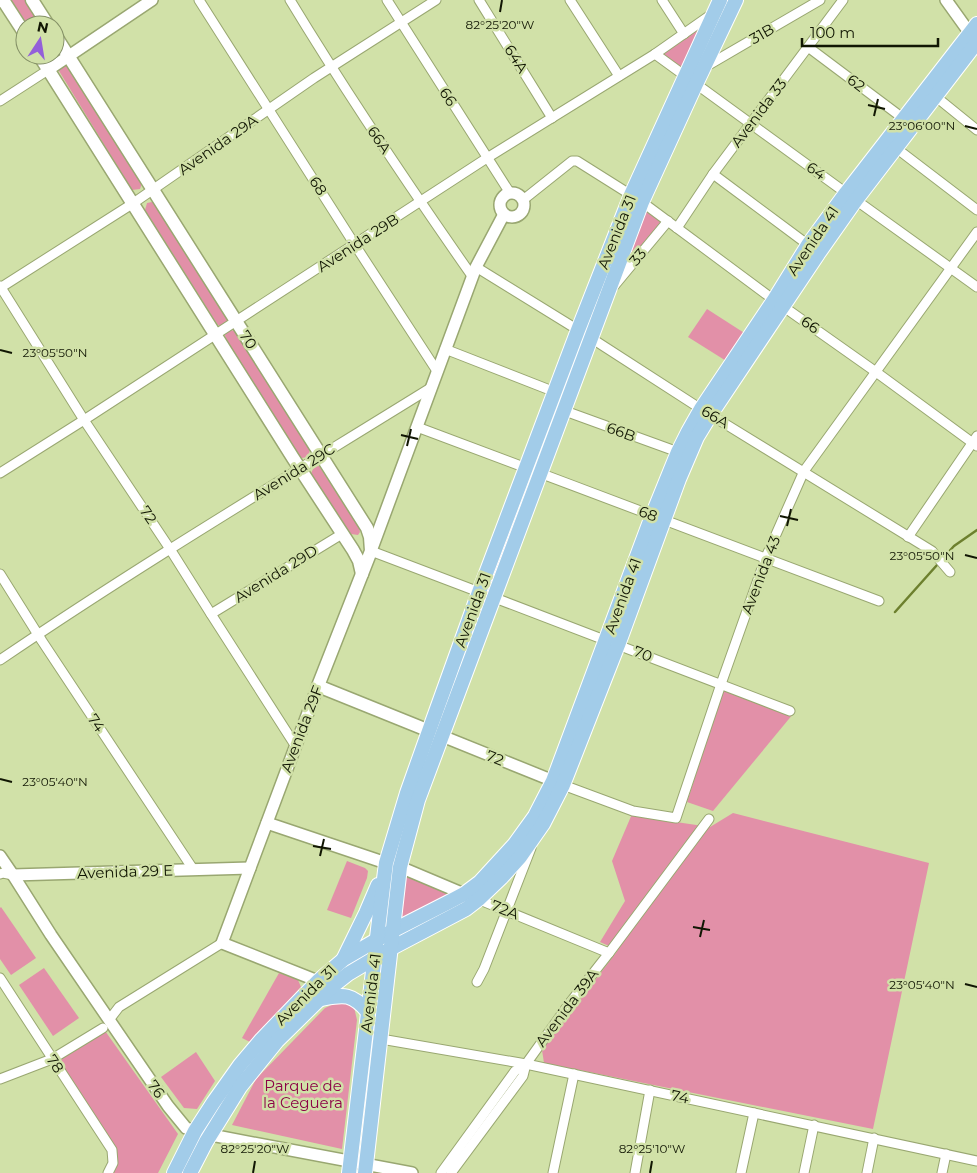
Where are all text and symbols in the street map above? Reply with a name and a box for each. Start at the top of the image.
north arrow [15,15,65,65]
scale bar [802,15,938,47]
text: N [35,17,50,37]
text: 82°25'20"W [466,17,534,32]
street label: 31B [746,19,777,48]
text: 100 m [810,23,855,42]
street label: 64A [500,41,533,77]
street label: 62 [844,70,869,96]
street label: Avenida 33 [727,75,791,151]
street label: 66 [435,84,461,110]
street label: Avenida 29A [174,110,261,179]
text: 23°06'00"N [889,118,955,133]
street label: 66A [363,122,396,157]
street label: 64 [803,157,830,184]
street label: 68 [305,173,331,199]
street label: Avenida 31 [593,192,640,272]
street label: Avenida 41 [783,202,843,279]
street label: Avenida 29B [313,209,402,276]
street label: 33 [625,244,650,269]
street label: 66 [797,312,823,338]
street label: 70 [235,327,261,353]
text: 23°05'50"N [23,345,87,360]
street label: 66A [698,401,733,432]
street label: 66B [604,418,638,446]
street label: Avenida 29C [249,439,338,504]
street label: 68 [636,501,660,526]
street label: 72 [136,502,161,527]
street label: Avenida 43 [737,533,784,617]
street label: Avenida 29D [231,540,321,607]
text: 23°05'50"N [890,548,954,563]
street label: Avenida 41 [600,555,645,636]
street label: Avenida 31 [450,570,495,650]
street label: 70 [631,641,655,666]
street label: Avenida 29F [276,683,327,775]
street label: 74 [84,710,109,735]
street label: 72 [484,745,507,770]
text: 23°05'40"N [22,774,88,789]
street label: Avenida 29 E [77,860,173,883]
street label: 72A [489,895,522,924]
street label: Avenida 41 [356,952,385,1034]
street label: Avenida 31 [271,960,340,1029]
street label: Avenida 39A [531,965,602,1050]
text: 23°05'40"N [889,977,955,992]
street label: 78 [43,1051,68,1077]
street label: 76 [144,1076,169,1101]
park label: Parque de la Ceguera [263,1076,343,1112]
street label: 74 [669,1085,691,1108]
text: 82°25'20"W [221,1141,289,1156]
text: 82°25'10"W [619,1141,685,1156]

